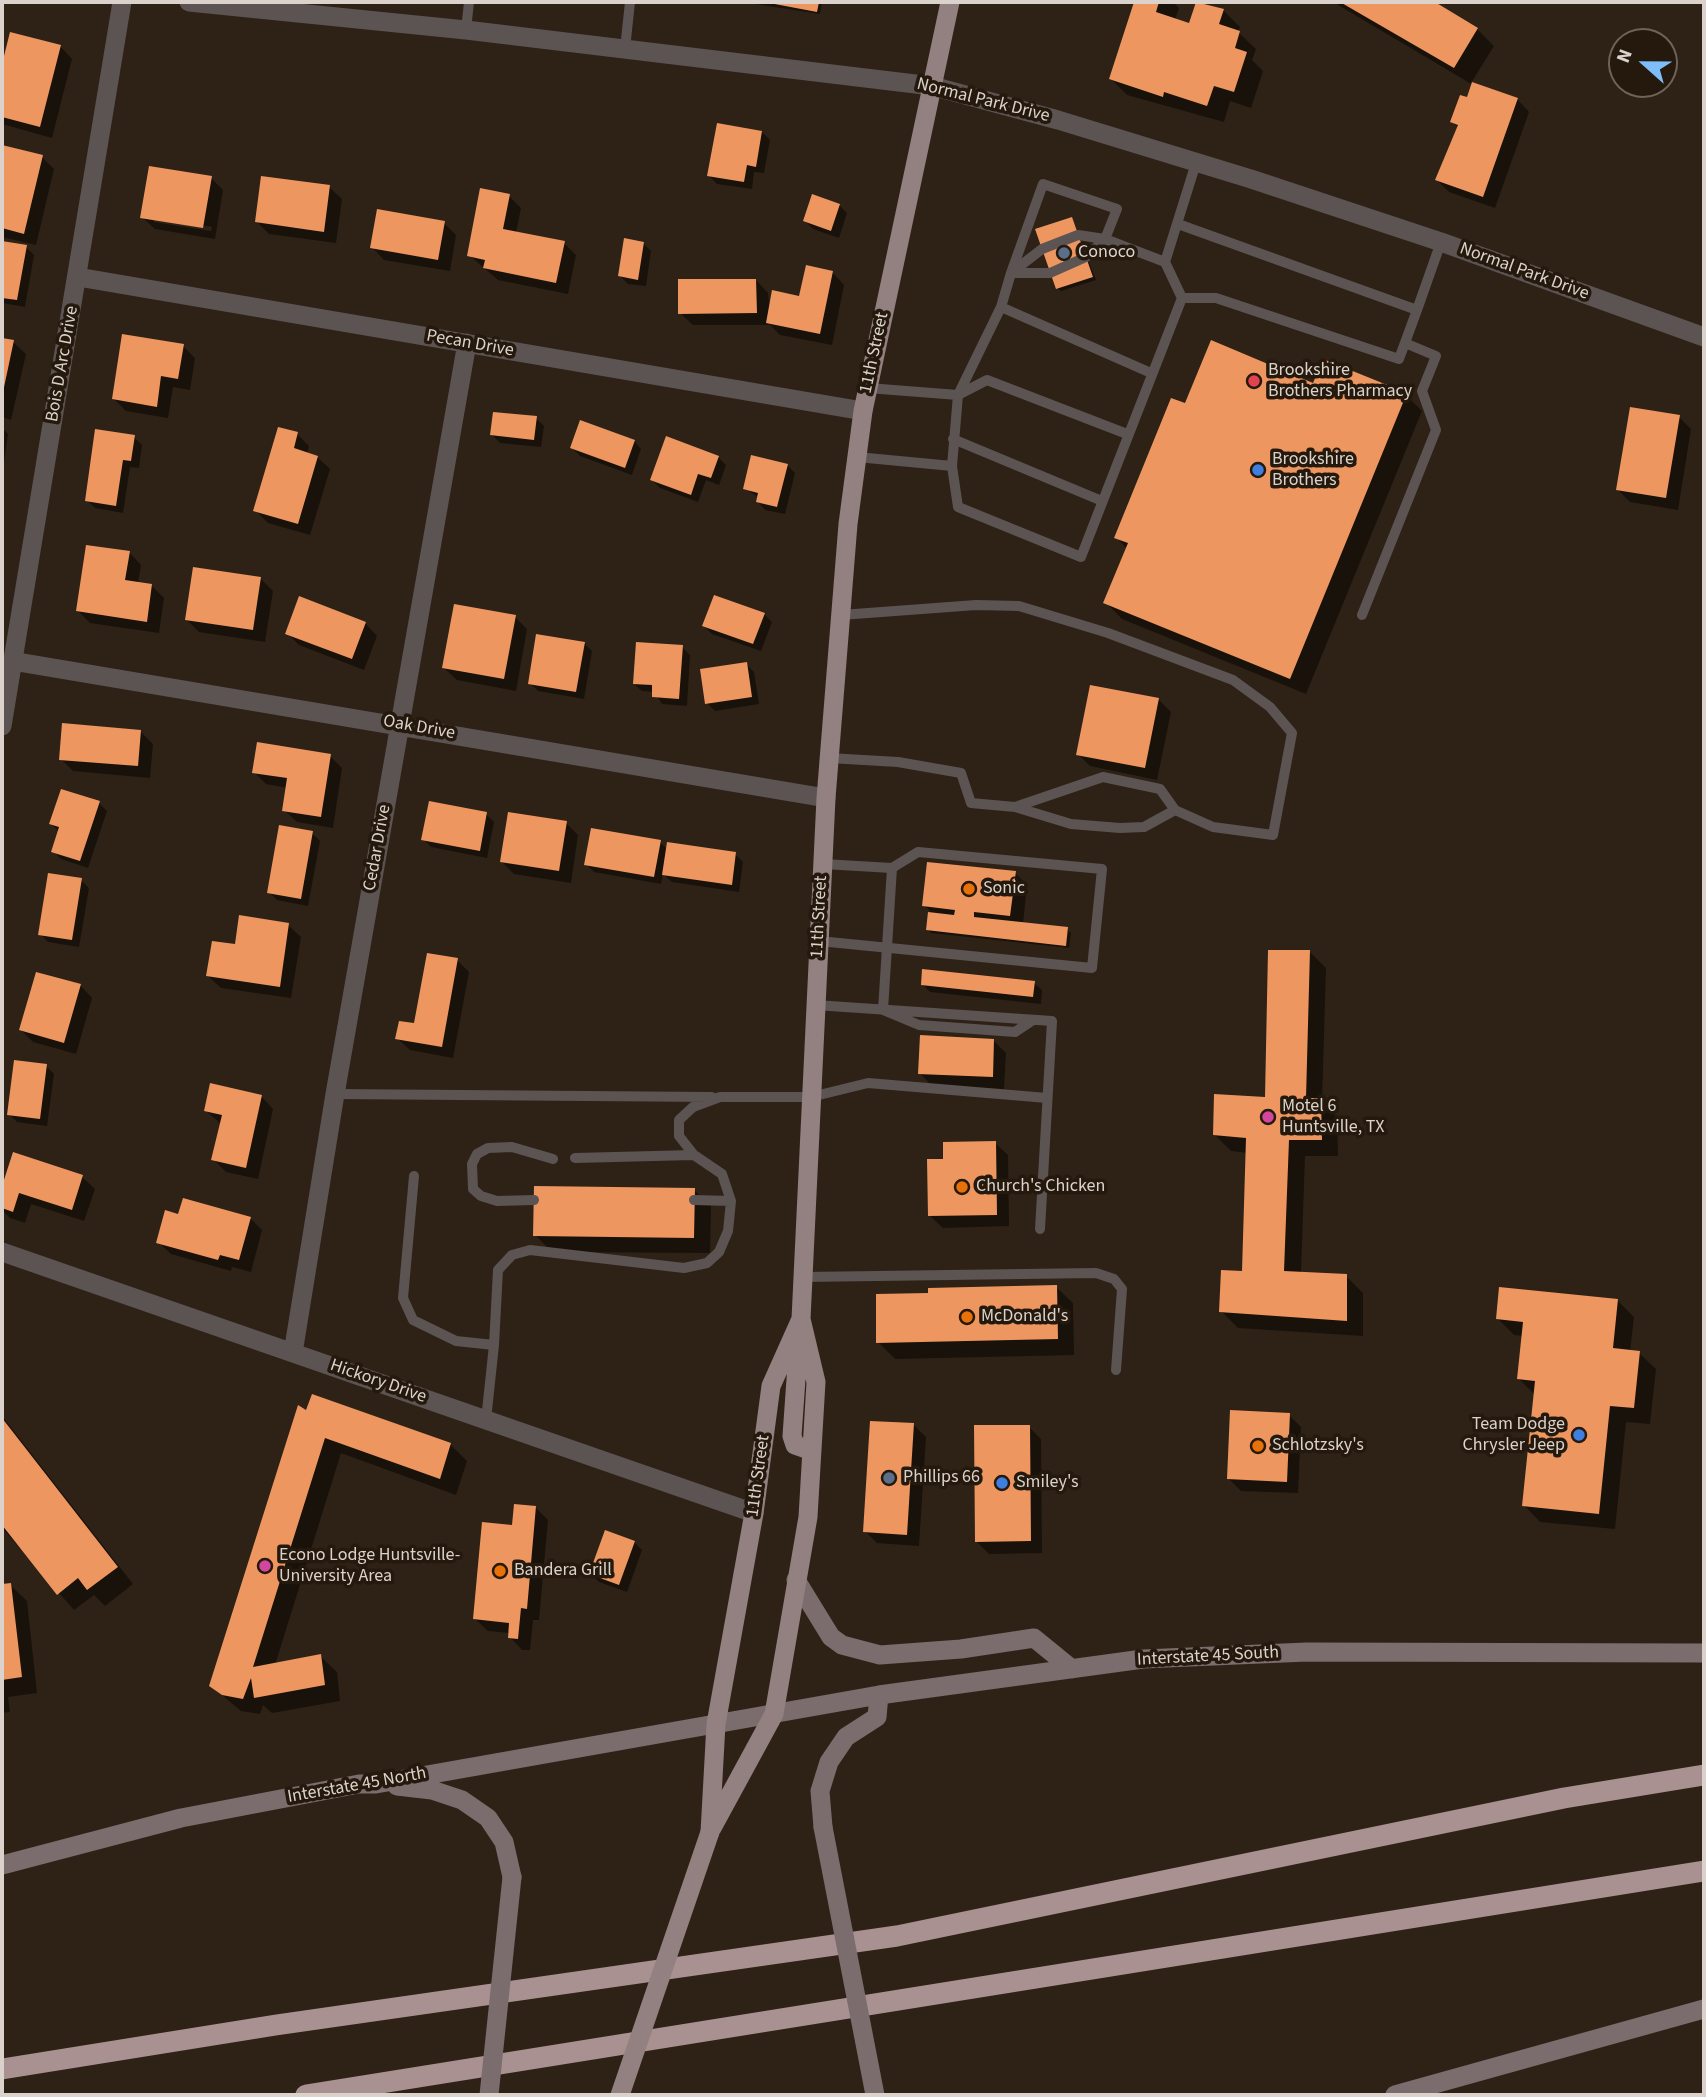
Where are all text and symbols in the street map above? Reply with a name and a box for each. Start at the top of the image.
north arrow [1608,28,1678,98]
text: N [1610,45,1640,67]
street label: Normal Park Drive [914,74,1052,128]
street label: Normal Park Drive [1456,239,1592,305]
place label: Conoco [1078,242,1135,264]
marker: Conoco [1056,245,1072,261]
street label: Bois D Arc Drive [42,304,84,424]
street label: 11th Street [856,310,894,396]
street label: Pecan Drive [425,326,515,362]
place label: Brookshire Brothers Pharmacy [1268,360,1412,402]
marker: Brookshire Brothers Pharmacy [1246,373,1262,389]
place label: Brookshire Brothers [1272,449,1354,491]
marker: Brookshire Brothers [1250,462,1266,478]
street label: Oak Drive [381,711,457,745]
street label: Cedar Drive [360,803,396,893]
street label: 11th Street [807,875,833,959]
place label: Sonic [983,878,1025,900]
marker: Sonic [961,881,977,897]
place label: Motel 6 Huntsville, TX [1282,1096,1384,1138]
marker: Motel 6 Huntsville, TX [1260,1109,1276,1125]
place label: Church's Chicken [976,1176,1105,1198]
marker: Church's Chicken [954,1179,970,1195]
place label: McDonald's [981,1306,1068,1328]
marker: McDonald's [959,1309,975,1325]
street label: Hickory Drive [327,1355,429,1409]
place label: Team Dodge Chrysler Jeep [1462,1414,1565,1456]
marker: Team Dodge Chrysler Jeep [1571,1427,1587,1443]
street label: 11th Street [743,1434,775,1518]
place label: Schlotzsky's [1272,1435,1364,1457]
marker: Schlotzsky's [1250,1438,1266,1454]
place label: Phillips 66 [903,1467,980,1489]
marker: Phillips 66 [881,1470,897,1486]
place label: Smiley's [1016,1472,1079,1494]
marker: Smiley's [994,1475,1010,1491]
place label: Econo Lodge Huntsville- University Area [279,1545,460,1588]
marker: Econo Lodge Huntsville- University Area [257,1558,273,1574]
place label: Bandera Grill [514,1560,612,1582]
marker: Bandera Grill [492,1563,508,1579]
street label: Interstate 45 South [1136,1642,1280,1672]
street label: Interstate 45 North [286,1763,428,1809]

